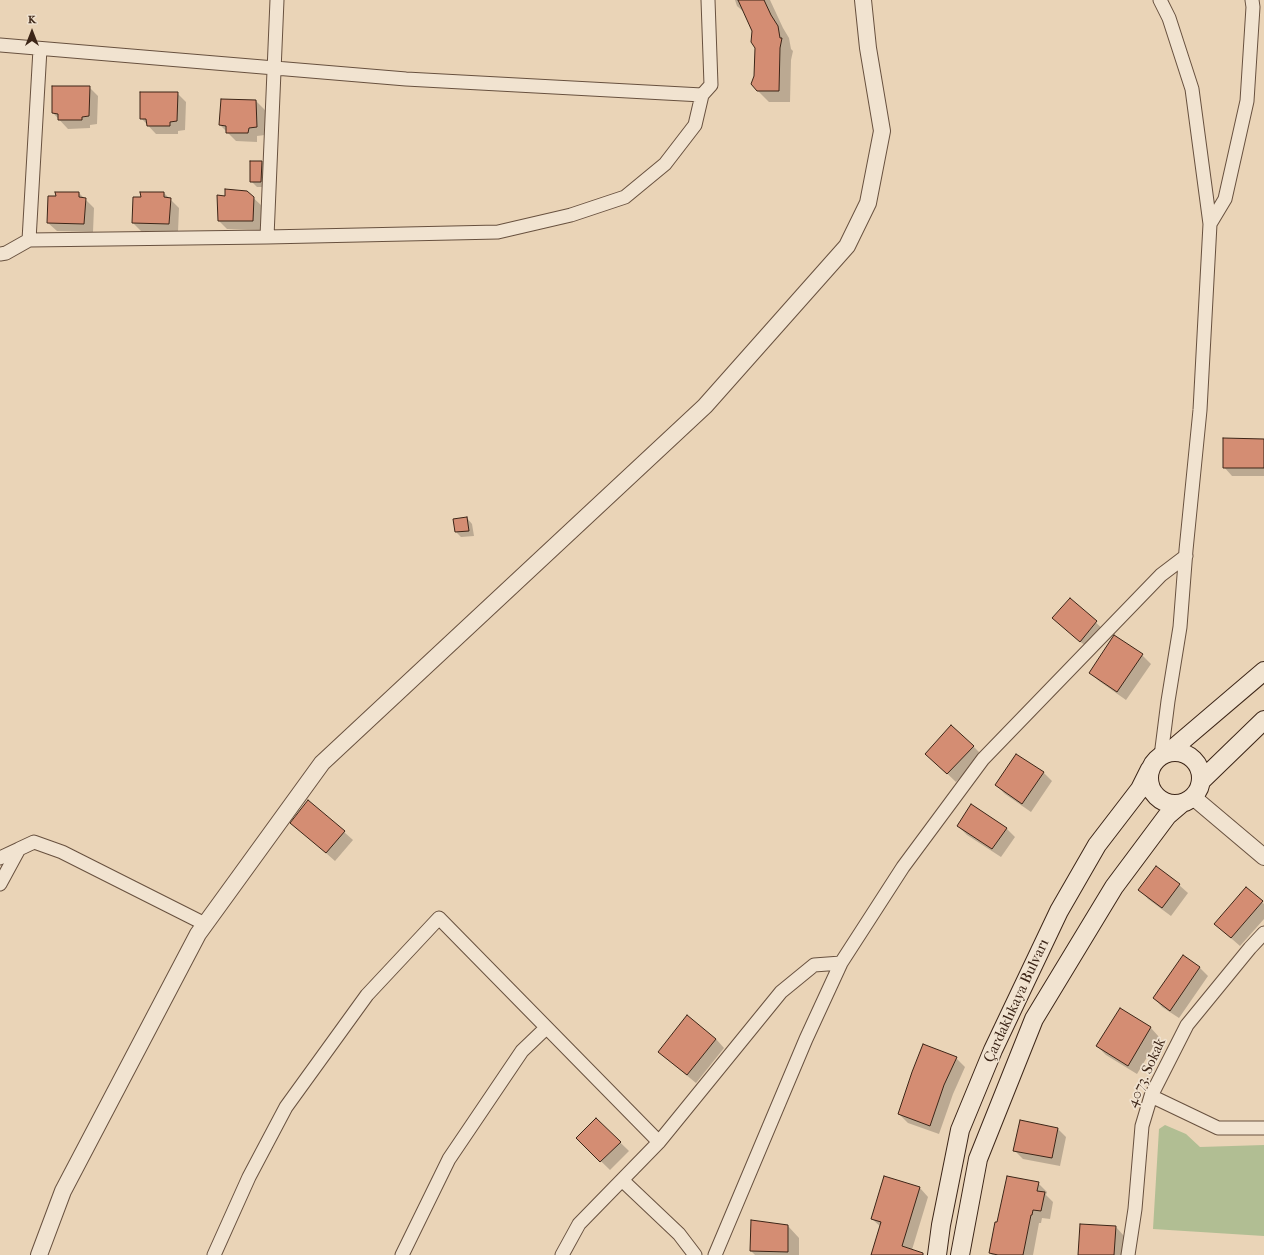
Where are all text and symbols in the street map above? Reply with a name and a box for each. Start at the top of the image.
north arrow [12,12,52,52]
text: K [28,13,36,26]
street label: Çardaklıkaya Bulvarı [980,936,1054,1066]
street label: 4073. Sokak [1124,1035,1170,1111]

